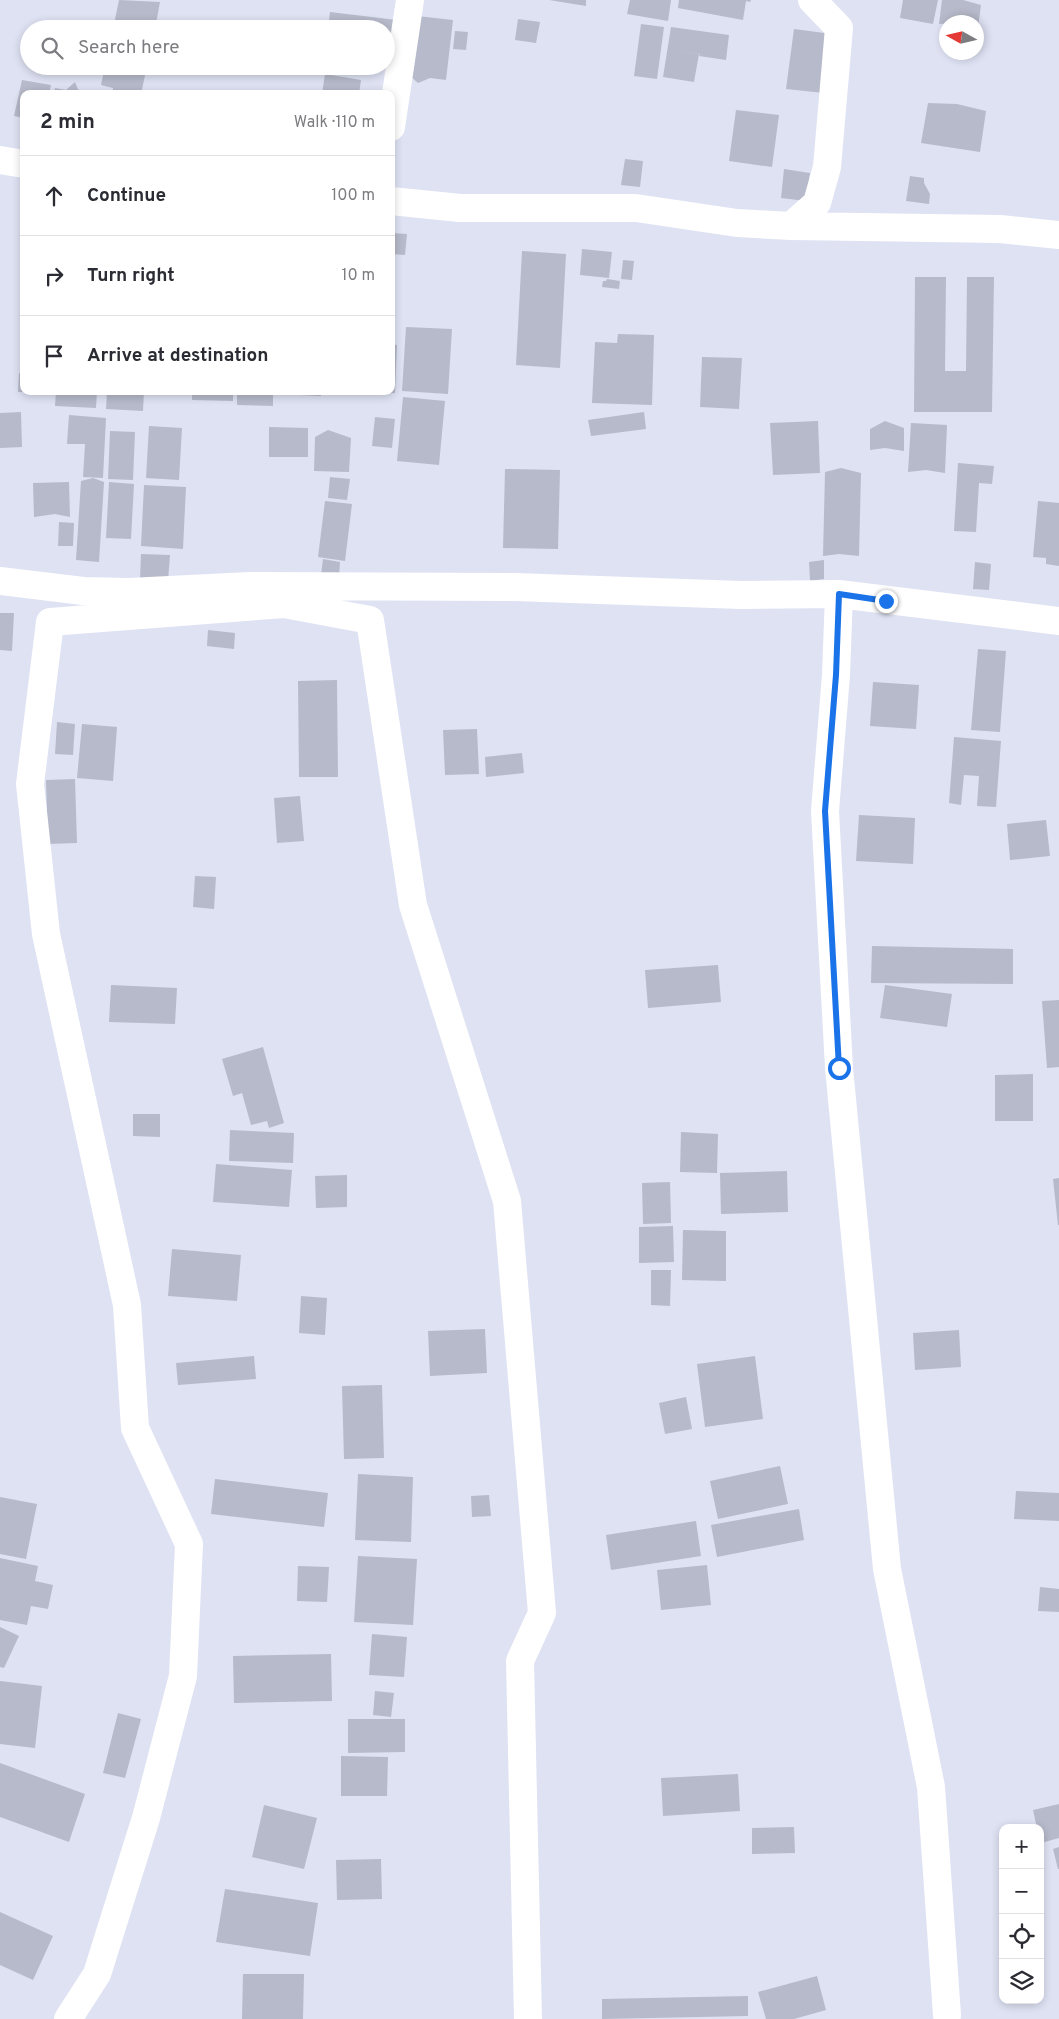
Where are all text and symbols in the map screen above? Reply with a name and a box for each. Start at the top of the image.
north arrow [939,15,984,60]
search box [20,20,395,75]
icon: search [38,34,66,62]
text: Search here [78,36,180,60]
text: 2 min [40,109,95,136]
text: Walk · 110 m [294,113,375,133]
icon: ahead [40,182,68,210]
text: Continue [87,184,166,208]
text: 100 m [331,186,375,206]
icon: right [40,262,68,290]
text: Turn right [87,264,175,288]
text: 10 m [341,266,375,286]
icon: arrive [40,342,68,370]
text: Arrive at destination [87,344,268,368]
route end [875,590,898,613]
route start [828,1057,851,1080]
map controls [999,1824,1044,2004]
button: + [999,1824,1044,1869]
button: − [999,1869,1044,1914]
button: locate [999,1914,1044,1959]
button: layers [999,1959,1044,2004]

